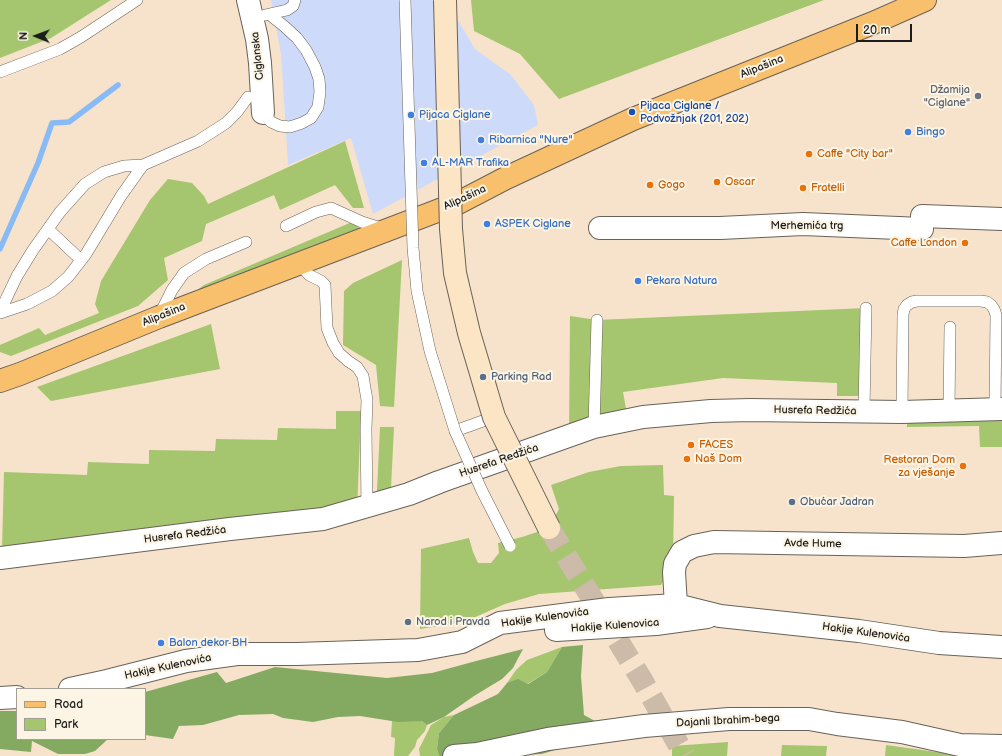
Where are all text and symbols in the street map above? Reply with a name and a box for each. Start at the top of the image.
north arrow [16,16,56,56]
scale bar [858,16,914,42]
text: 20 m [863,23,890,38]
street label: Ciglanska [249,31,267,81]
text: N [17,32,30,40]
street label: Alipašina [738,52,786,82]
place label: Džamija "Ciglane" [924,83,970,109]
marker: Džamija "Ciglane" [973,91,983,101]
place label: Pijaca Ciglane / Podvožnjak (201, 202) [640,99,749,125]
marker: Pijaca Ciglane / Podvožnjak (201, 202) [627,107,637,117]
place label: Pijaca Ciglane [419,108,490,122]
marker: Pijaca Ciglane [406,110,416,120]
place label: Bingo [916,125,945,139]
marker: Bingo [903,127,913,137]
place label: Ribarnica "Nure" [489,133,572,147]
marker: Ribarnica "Nure" [476,135,486,145]
place label: Caffe "City bar" [817,147,893,161]
marker: Caffe "City bar" [804,149,814,159]
place label: AL-MAR Trafika [432,156,509,170]
marker: AL-MAR Trafika [419,158,429,168]
place label: Oscar [725,175,755,189]
marker: Oscar [712,177,722,187]
place label: Gogo [658,178,685,192]
marker: Gogo [645,180,655,190]
place label: Fratelli [811,181,845,195]
street label: Alipašina [442,182,488,214]
marker: Fratelli [798,183,808,193]
place label: ASPEK Ciglane [495,217,571,231]
marker: ASPEK Ciglane [482,219,492,229]
street label: Merhemića trg [771,219,843,233]
place label: Caffe London [891,236,957,250]
marker: Caffe London [960,238,970,248]
place label: Pekara Natura [646,274,717,288]
marker: Pekara Natura [633,276,643,286]
street label: Alipašina [140,300,188,330]
place label: Parking Rad [491,370,552,384]
marker: Parking Rad [478,372,488,382]
street label: Husrefa Redžića [773,404,857,418]
place label: FACES [699,438,733,452]
marker: FACES [686,440,696,450]
street label: Husrefa Redžića [458,441,540,481]
place label: Naš Dom [695,452,742,466]
place label: Restoran Dom za vješanje [884,453,955,479]
marker: Naš Dom [682,454,692,464]
marker: Restoran Dom za vješanje [958,461,968,471]
place label: Obućar Jadran [800,495,874,509]
marker: Obućar Jadran [787,497,797,507]
street label: Husrefa Redžića [143,523,227,547]
street label: Avde Hume [784,537,842,551]
street label: Hakije Kulenovića [500,605,590,631]
place label: Narod i Pravda [416,615,490,629]
street label: Hakije Kulenovica [570,616,660,636]
marker: Narod i Pravda [403,617,413,627]
street label: Hakije Kulenovića [821,620,911,646]
place label: Balon dekor BH [169,636,247,650]
marker: Balon dekor BH [156,638,166,648]
street label: Hakije Kulenovića [123,651,213,683]
legend [16,688,146,740]
text: Road [54,697,83,712]
street label: Dajanli Ibrahim-bega [676,712,780,730]
text: Park [54,717,78,732]

